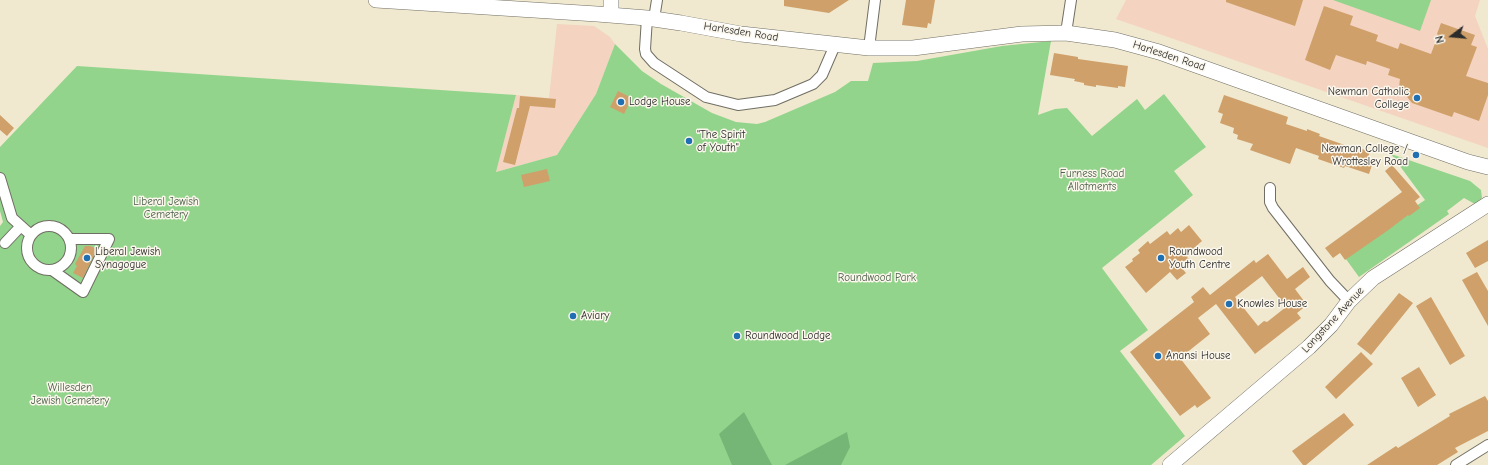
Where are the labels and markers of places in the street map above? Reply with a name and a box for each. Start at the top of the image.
place label: Newman Catholic College [1328,85,1409,111]
marker: Newman Catholic College [1412,93,1422,103]
place label: Lodge House [629,95,690,109]
marker: Lodge House [616,97,626,107]
place label: "The Spirit of Youth" [697,128,745,154]
marker: "The Spirit of Youth" [684,136,694,146]
place label: Newman College / Wrottesley Road [1321,142,1408,168]
marker: Newman College / Wrottesley Road [1411,150,1421,160]
place label: Liberal Jewish Synagogue [95,245,160,271]
place label: Roundwood Youth Centre [1169,245,1230,271]
marker: Liberal Jewish Synagogue [82,253,92,263]
marker: Roundwood Youth Centre [1156,253,1166,263]
place label: Knowles House [1237,297,1307,311]
marker: Knowles House [1224,299,1234,309]
place label: Aviary [581,309,609,323]
marker: Aviary [568,311,578,321]
place label: Roundwood Lodge [745,329,831,343]
marker: Roundwood Lodge [732,331,742,341]
place label: Anansi House [1166,349,1230,363]
marker: Anansi House [1153,351,1163,361]

